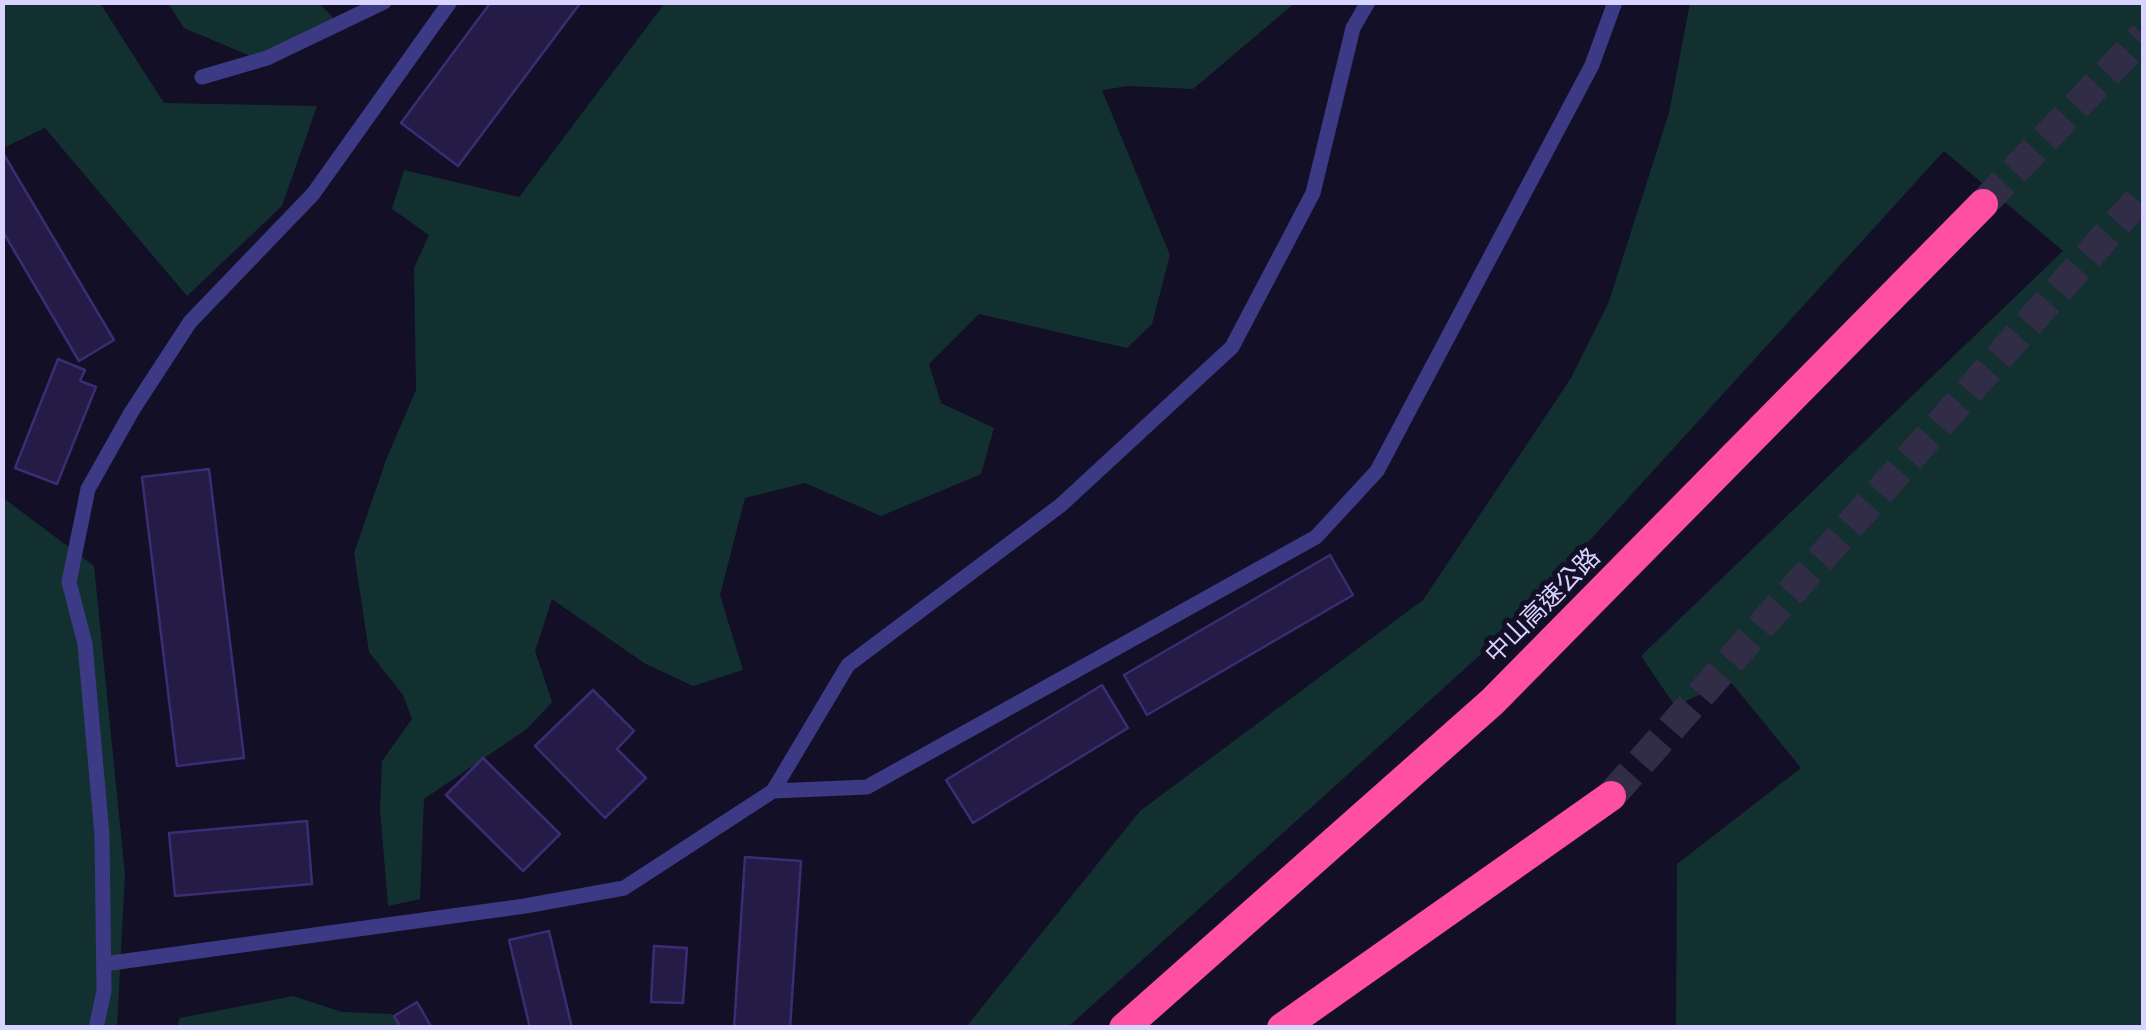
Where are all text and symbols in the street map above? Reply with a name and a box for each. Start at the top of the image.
street label: 中山高速公路 [1480,543,1608,671]

